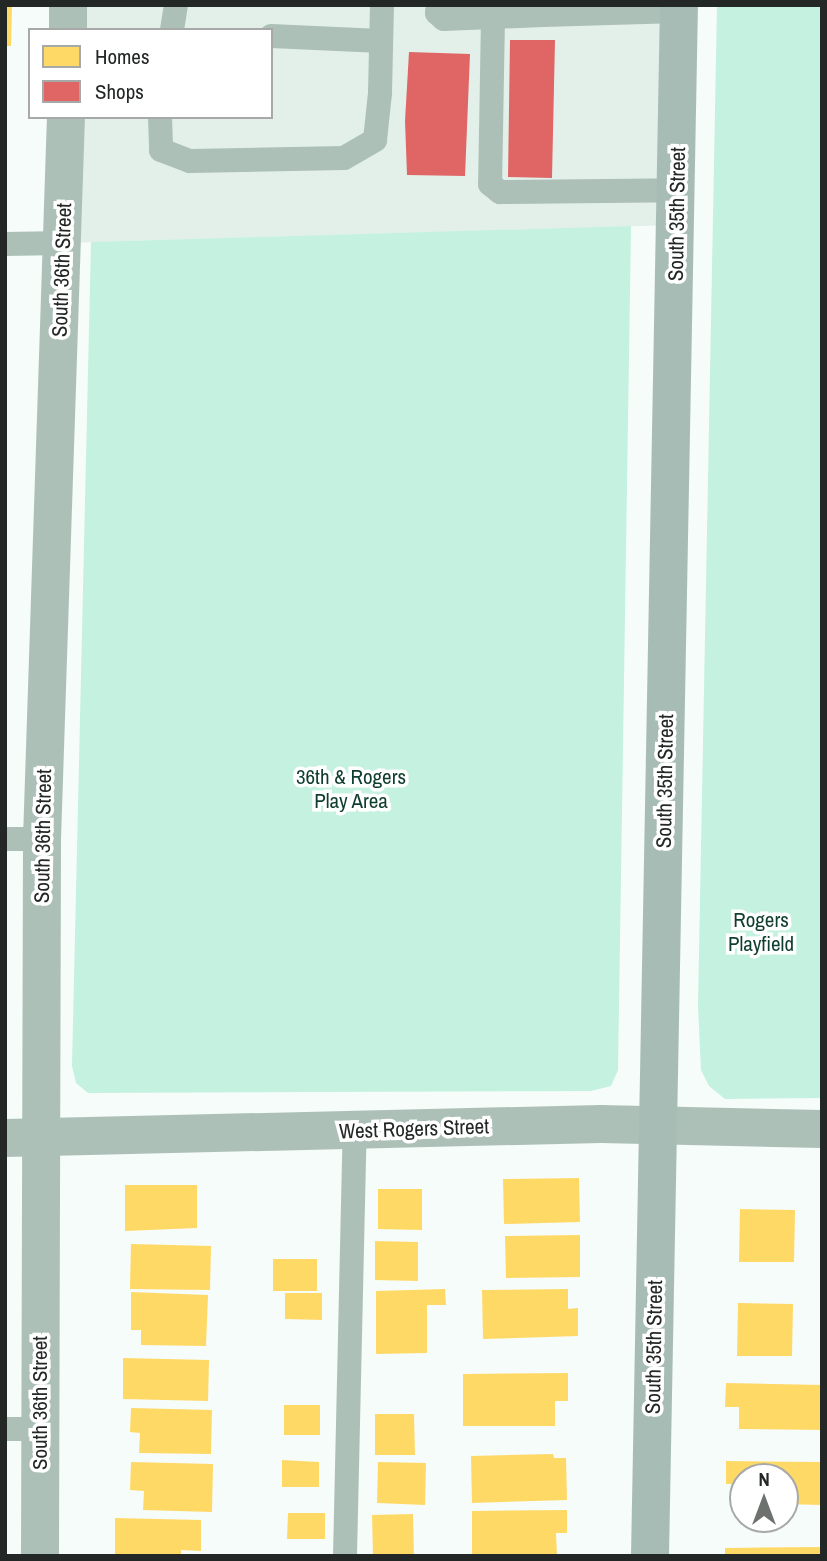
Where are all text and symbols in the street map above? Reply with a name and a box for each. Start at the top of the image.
legend [28,28,273,119]
text: Homes [95,42,150,71]
text: Shops [95,77,144,106]
street label: South 35th Street [663,147,691,281]
street label: South 36th Street [47,203,77,337]
street label: South 35th Street [651,714,679,848]
park label: 36th & Rogers Play Area [296,764,406,814]
street label: South 36th Street [29,769,57,903]
park label: Rogers Playfield [728,907,794,957]
street label: West Rogers Street [339,1114,489,1144]
street label: South 35th Street [640,1280,668,1414]
street label: South 36th Street [27,1336,53,1470]
north arrow [729,1463,799,1533]
text: N [758,1466,770,1492]

